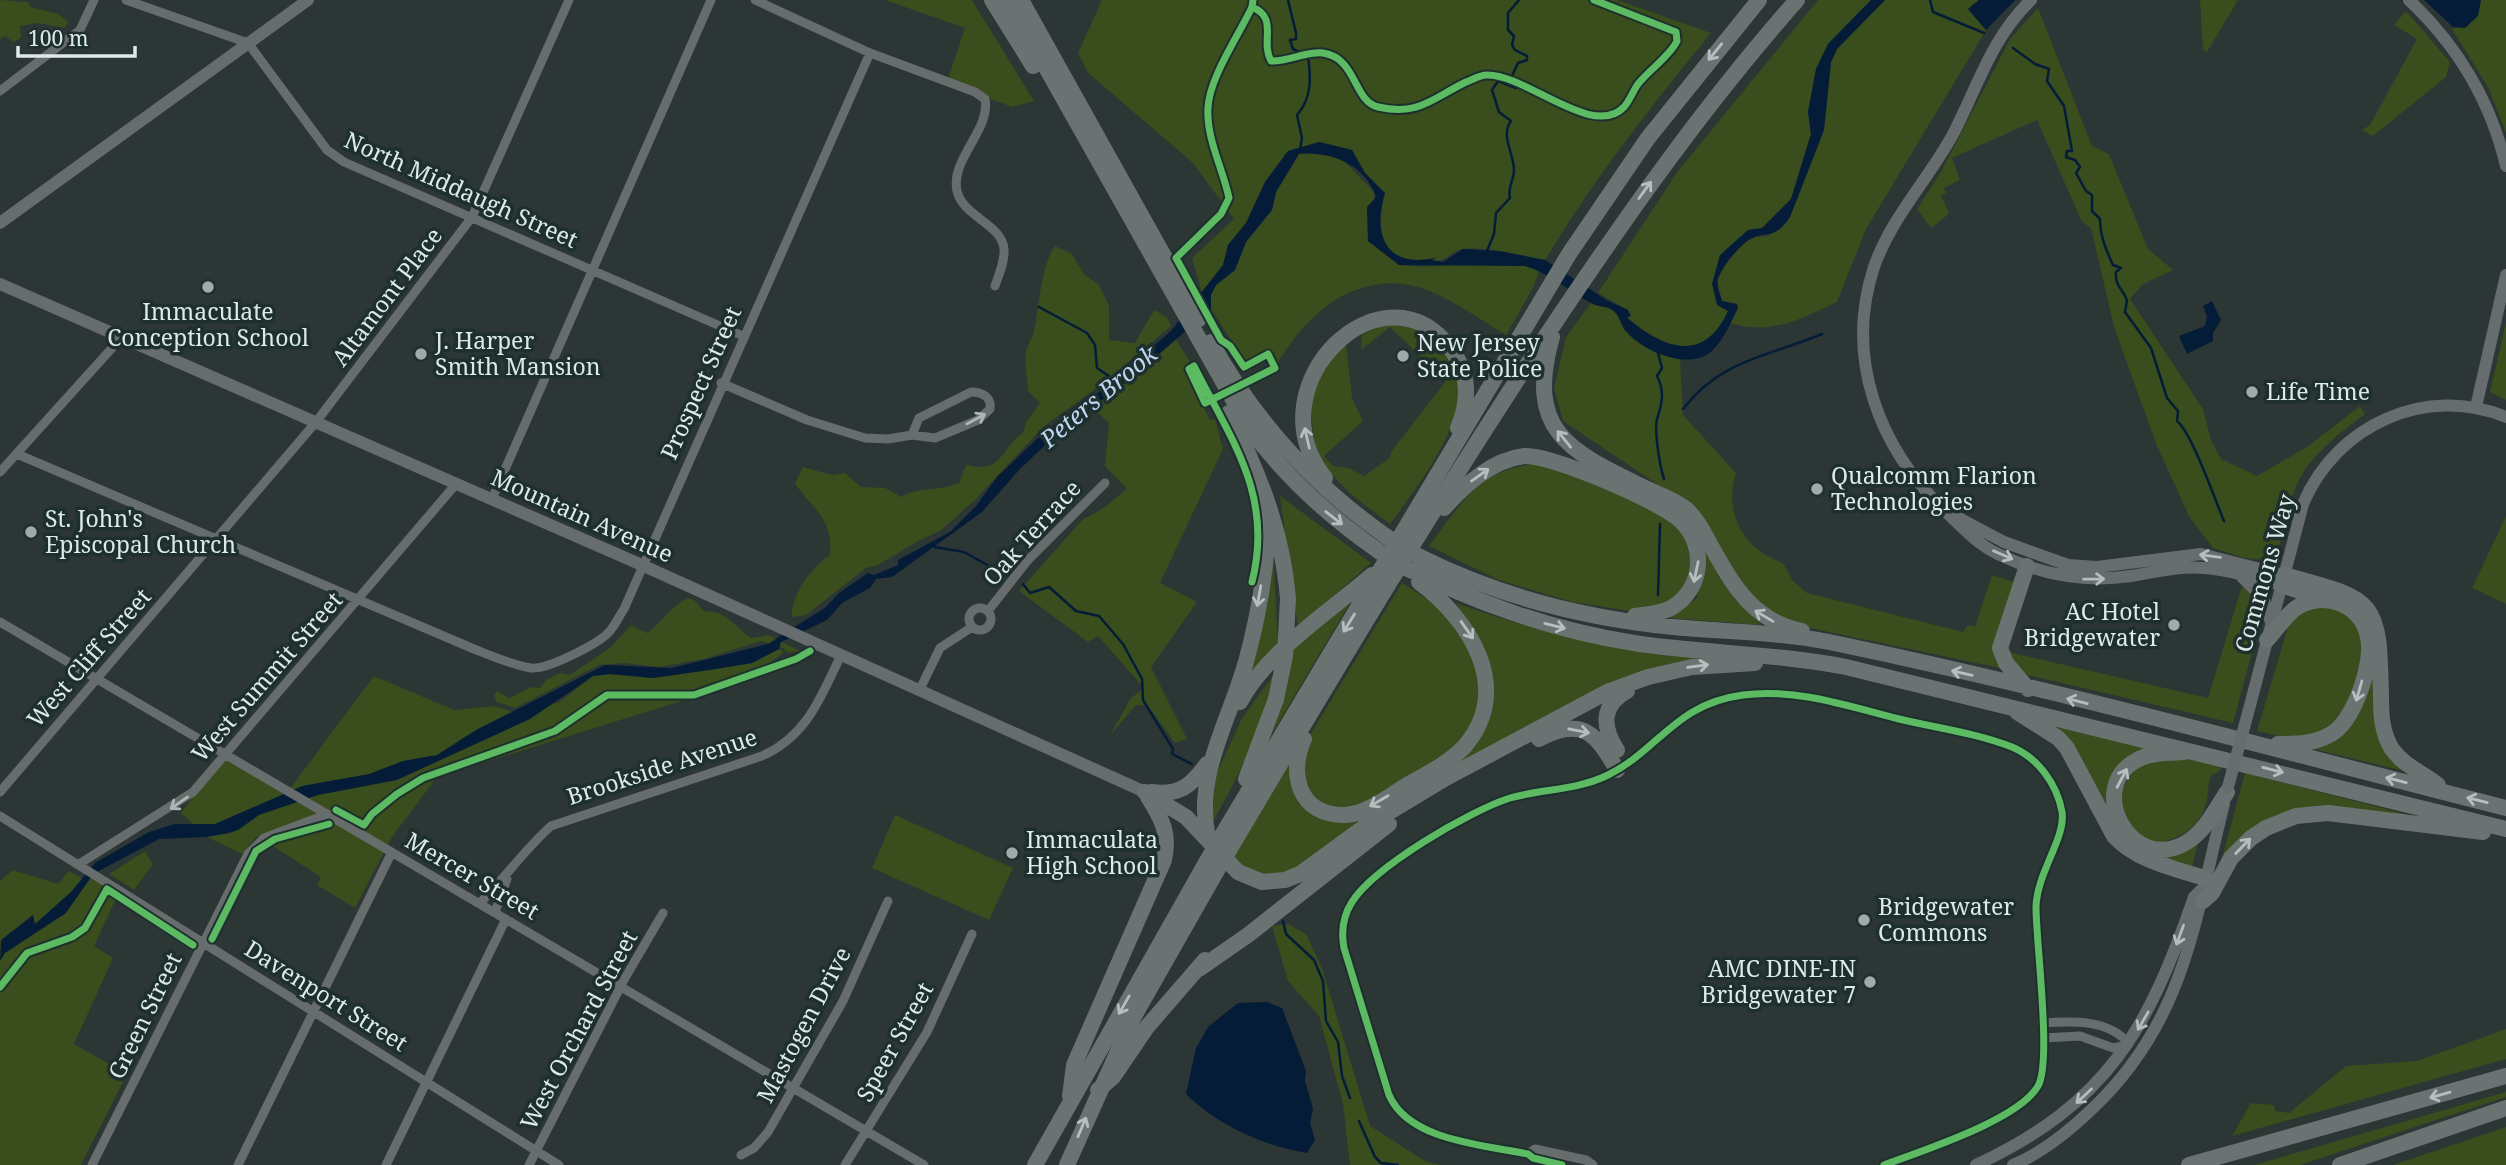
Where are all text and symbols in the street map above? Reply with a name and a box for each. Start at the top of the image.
scale bar [18,14,135,58]
text: 100 m [28,24,89,52]
one-way arrow [1707,43,1723,61]
street label: North Middaugh Street [340,123,583,255]
one-way arrow [1637,181,1652,200]
street label: Altamont Place [324,221,449,372]
marker: Immaculate Conception School [200,279,216,295]
place label: Immaculate Conception School [107,295,309,353]
street label: Prospect Street [652,301,748,464]
place label: J. Harper Smith Mansion [434,324,601,382]
place label: New Jersey State Police [1417,326,1542,384]
water label: Peters Brook [1032,336,1165,455]
marker: J. Harper Smith Mansion [413,346,429,362]
marker: New Jersey State Police [1395,348,1411,364]
place label: Life Time [2266,375,2370,407]
marker: Life Time [2244,384,2260,400]
one-way arrow [965,412,985,426]
one-way arrow [1299,427,1313,450]
one-way arrow [1556,430,1571,448]
place label: Qualcomm Flarion Technologies [1831,459,2037,517]
street label: Mountain Avenue [486,461,678,570]
one-way arrow [1470,468,1489,482]
street label: Oak Terrace [975,472,1087,592]
marker: Qualcomm Flarion Technologies [1809,481,1825,497]
street label: Commons Way [2226,490,2302,656]
place label: St. John's Episcopal Church [45,502,236,560]
one-way arrow [1324,510,1342,526]
marker: St. John's Episcopal Church [23,524,39,540]
one-way arrow [2199,549,2222,562]
one-way arrow [1992,550,2013,563]
one-way arrow [1689,560,1702,583]
one-way arrow [2082,573,2105,586]
street label: West Cliff Street [19,581,158,734]
street label: West Summit Street [183,584,349,768]
one-way arrow [1252,584,1265,607]
place label: AC Hotel Bridgewater [2024,595,2160,653]
one-way arrow [1755,608,1775,622]
one-way arrow [1342,612,1356,632]
marker: AC Hotel Bridgewater [2166,617,2182,633]
one-way arrow [1459,620,1474,639]
one-way arrow [1543,620,1566,634]
one-way arrow [1686,660,1709,673]
one-way arrow [1951,666,1974,679]
one-way arrow [2352,679,2365,702]
one-way arrow [2066,693,2089,707]
street label: Brookside Avenue [562,720,761,812]
one-way arrow [1567,724,1590,738]
one-way arrow [2261,764,2284,777]
one-way arrow [2115,769,2129,789]
one-way arrow [2385,773,2408,786]
one-way arrow [2466,793,2489,806]
one-way arrow [1370,794,1390,808]
one-way arrow [170,796,189,810]
place label: Immaculata High School [1026,823,1158,881]
street label: Mercer Street [400,824,545,926]
one-way arrow [2234,838,2251,855]
marker: Immaculata High School [1004,845,1020,861]
place label: Bridgewater Commons [1878,890,2014,948]
marker: Bridgewater Commons [1856,912,1872,928]
street label: West Orchard Street [512,924,644,1135]
one-way arrow [2173,924,2185,946]
street label: Davenport Street [239,932,414,1058]
street label: Mastogen Drive [749,941,858,1108]
street label: Green Street [100,947,188,1084]
place label: AMC DINE-IN Bridgewater 7 [1701,952,1856,1010]
marker: AMC DINE-IN Bridgewater 7 [1862,974,1878,990]
street label: Speer Street [848,976,940,1107]
one-way arrow [1117,994,1130,1015]
one-way arrow [2136,1010,2150,1030]
one-way arrow [2076,1087,2093,1104]
one-way arrow [2430,1089,2452,1102]
one-way arrow [1076,1117,1089,1139]

